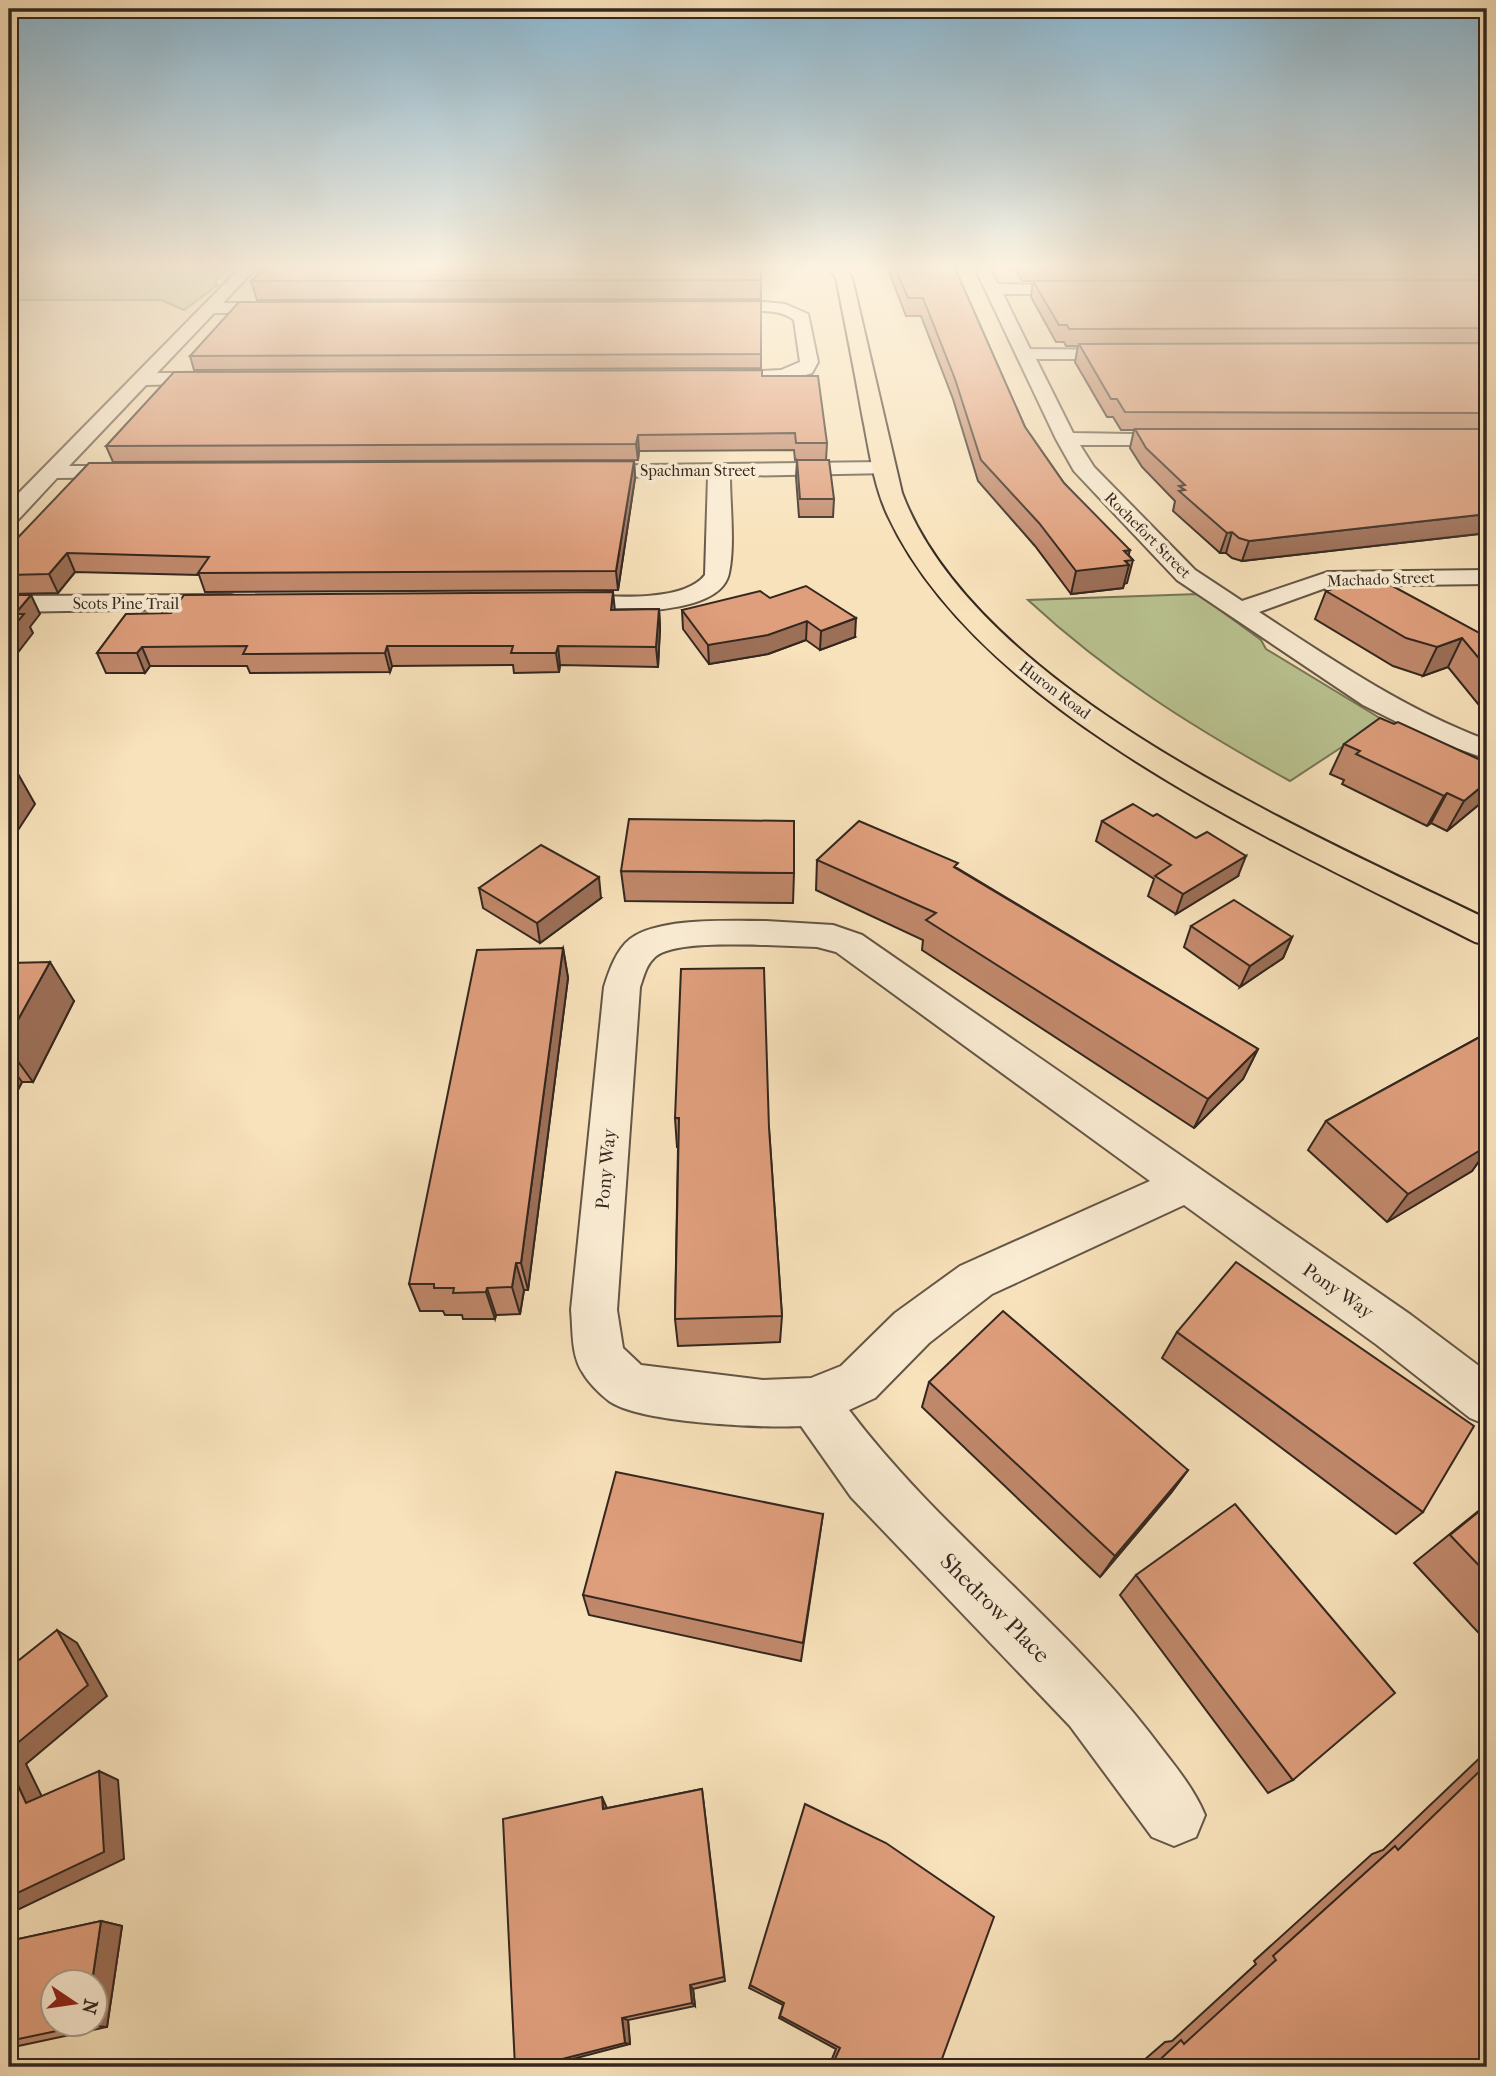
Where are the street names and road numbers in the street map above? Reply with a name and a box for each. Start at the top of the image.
street label: Spachman Street [640,461,756,480]
street label: Rochefort Street [1101,488,1195,582]
street label: Machado Street [1327,568,1436,590]
street label: Scots Pine Trail [73,594,180,613]
street label: Huron Road [1016,657,1095,723]
street label: Pony Way [592,1127,621,1210]
street label: Pony Way [1298,1259,1378,1324]
street label: Shedrow Place [935,1548,1055,1668]

